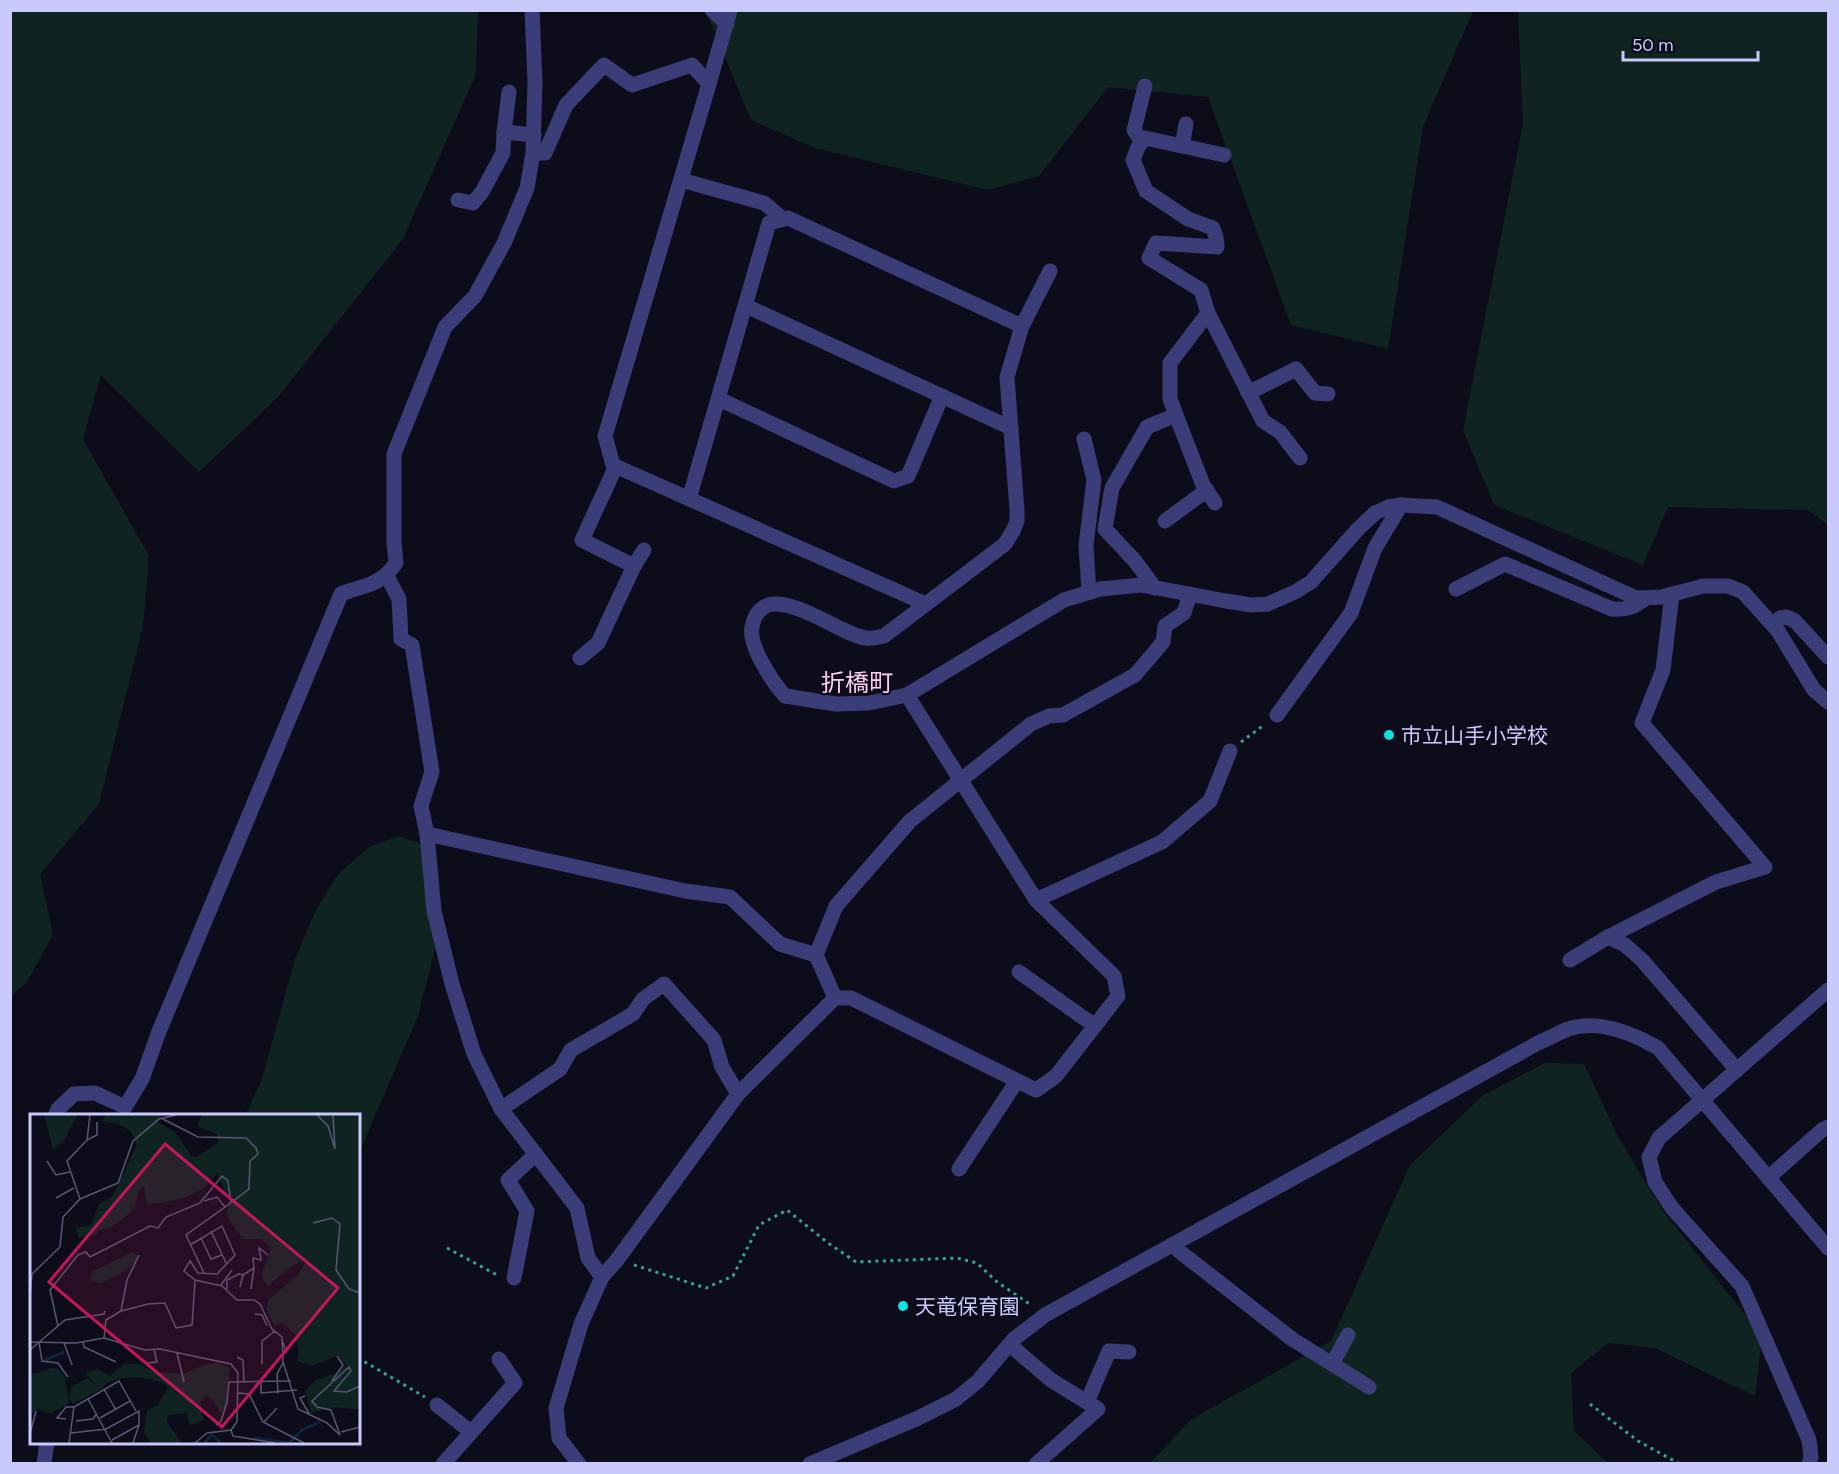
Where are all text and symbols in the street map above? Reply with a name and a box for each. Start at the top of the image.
scale bar [1623,24,1758,62]
text: 50 m [1632,34,1674,56]
district label: 折橋町 [821,668,893,697]
place label: 市立山手小学校 [1401,723,1548,748]
marker: 市立山手小学校 [1382,728,1396,742]
inset map [30,1114,360,1444]
place label: 天竜保育園 [915,1294,1020,1319]
marker: 天竜保育園 [896,1299,910,1313]

